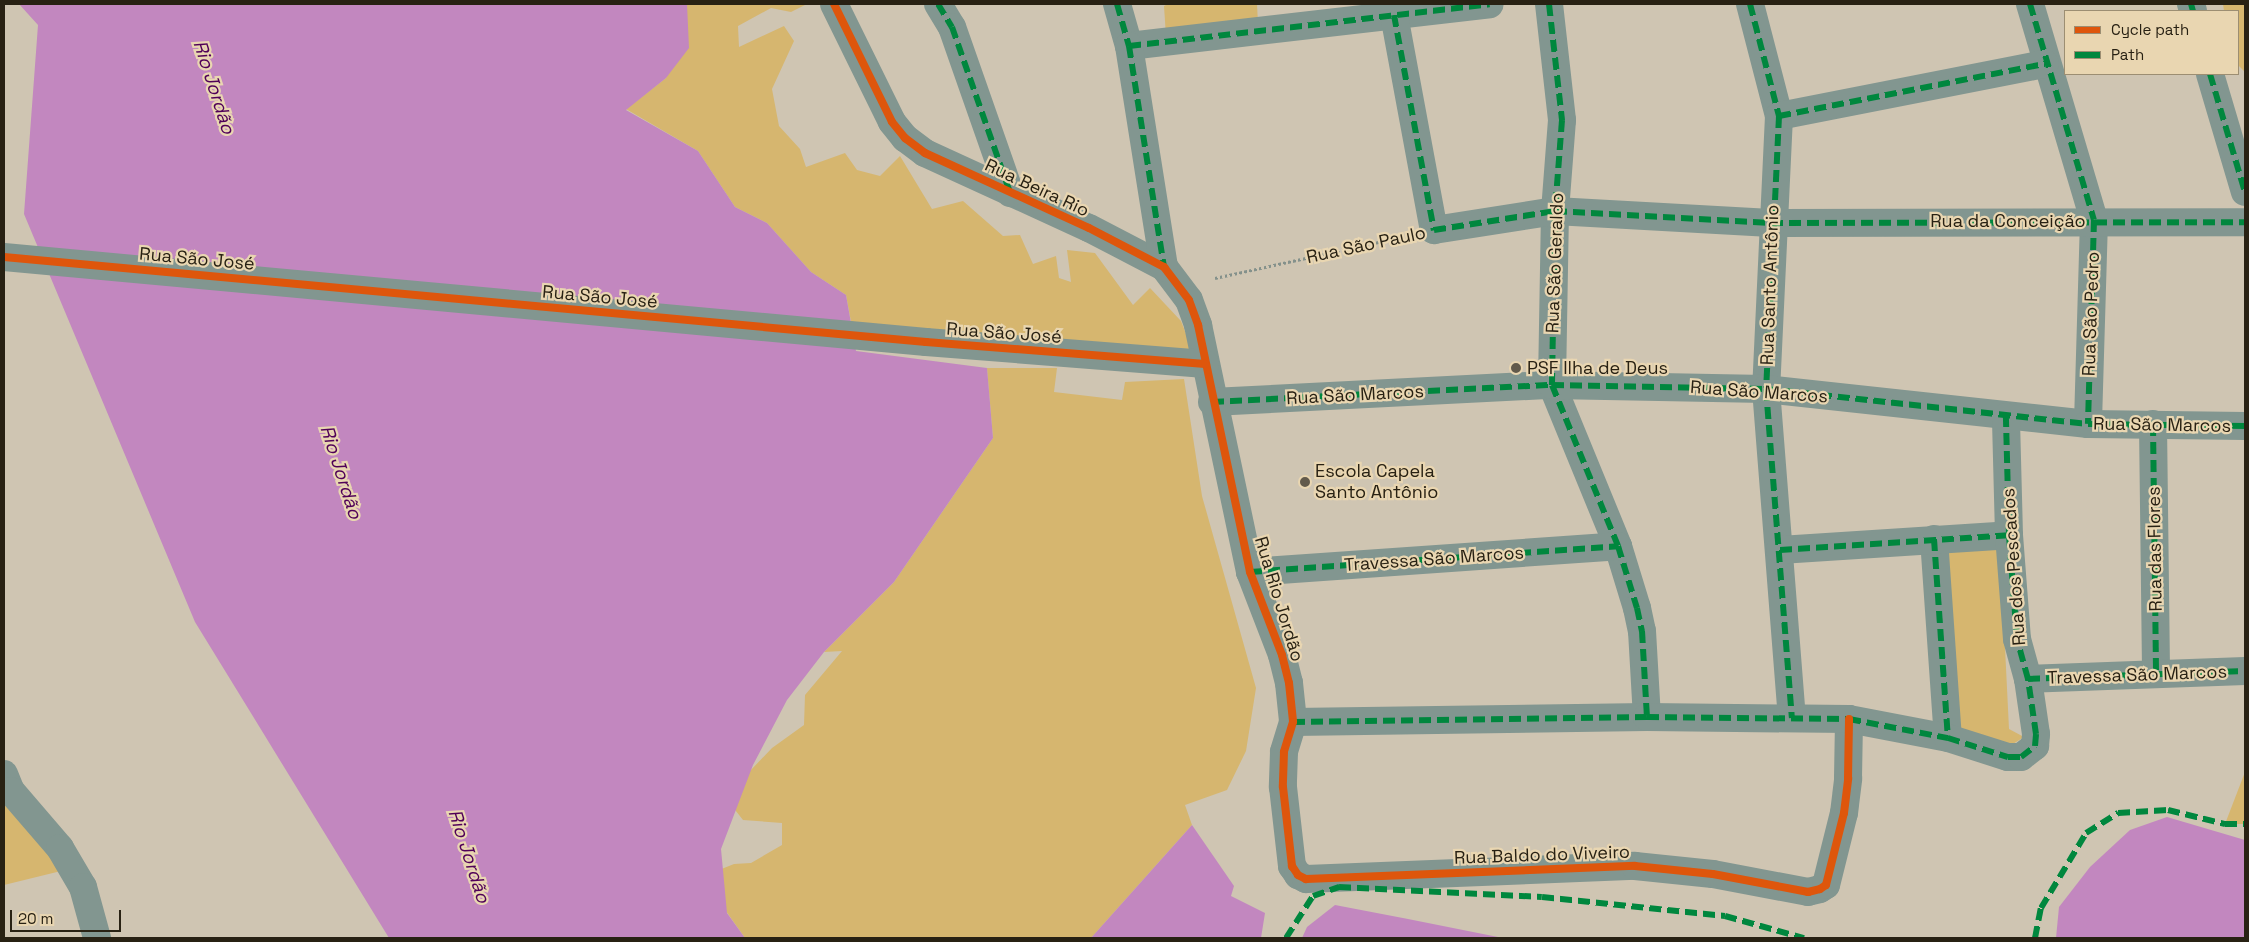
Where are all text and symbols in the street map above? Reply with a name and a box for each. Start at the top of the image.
legend [2064,10,2239,75]
text: Cycle path [2111,20,2189,39]
water label: Rio Jordão [188,37,240,137]
text: Path [2111,45,2144,64]
street label: Rua Beira Rio [981,154,1093,222]
street label: Rua São Geraldo [1542,192,1568,334]
street label: Rua Santo Antônio [1756,204,1784,366]
street label: Rua da Conceição [1930,210,2086,232]
street label: Rua São Paulo [1304,222,1428,268]
street label: Rua São José [138,243,256,275]
street label: Rua São Pedro [2078,251,2104,377]
street label: Rua São José [541,281,659,313]
street label: Rua São José [946,318,1062,348]
place label: PSF Ilha de Deus [1527,357,1668,379]
marker: PSF Ilha de Deus [1509,361,1523,375]
street label: Rua São Marcos [1689,376,1829,408]
street label: Rua São Marcos [1286,381,1424,409]
street label: Rua São Marcos [2093,413,2231,437]
water label: Rio Jordão [315,422,367,522]
place label: Escola Capela Santo Antônio [1315,461,1439,504]
marker: Escola Capela Santo Antônio [1299,476,1311,488]
street label: Rua das Flores [2143,486,2167,612]
street label: Rua dos Pescados [1998,487,2030,647]
street label: Rua Rio Jordão [1250,534,1308,664]
street label: Travessa São Marcos [1343,542,1525,576]
street label: Travessa São Marcos [2047,661,2227,689]
water label: Rio Jordão [443,806,495,906]
street label: Rua Baldo do Viveiro [1454,841,1630,869]
scale bar [12,900,124,932]
text: 20 m [18,909,53,928]

